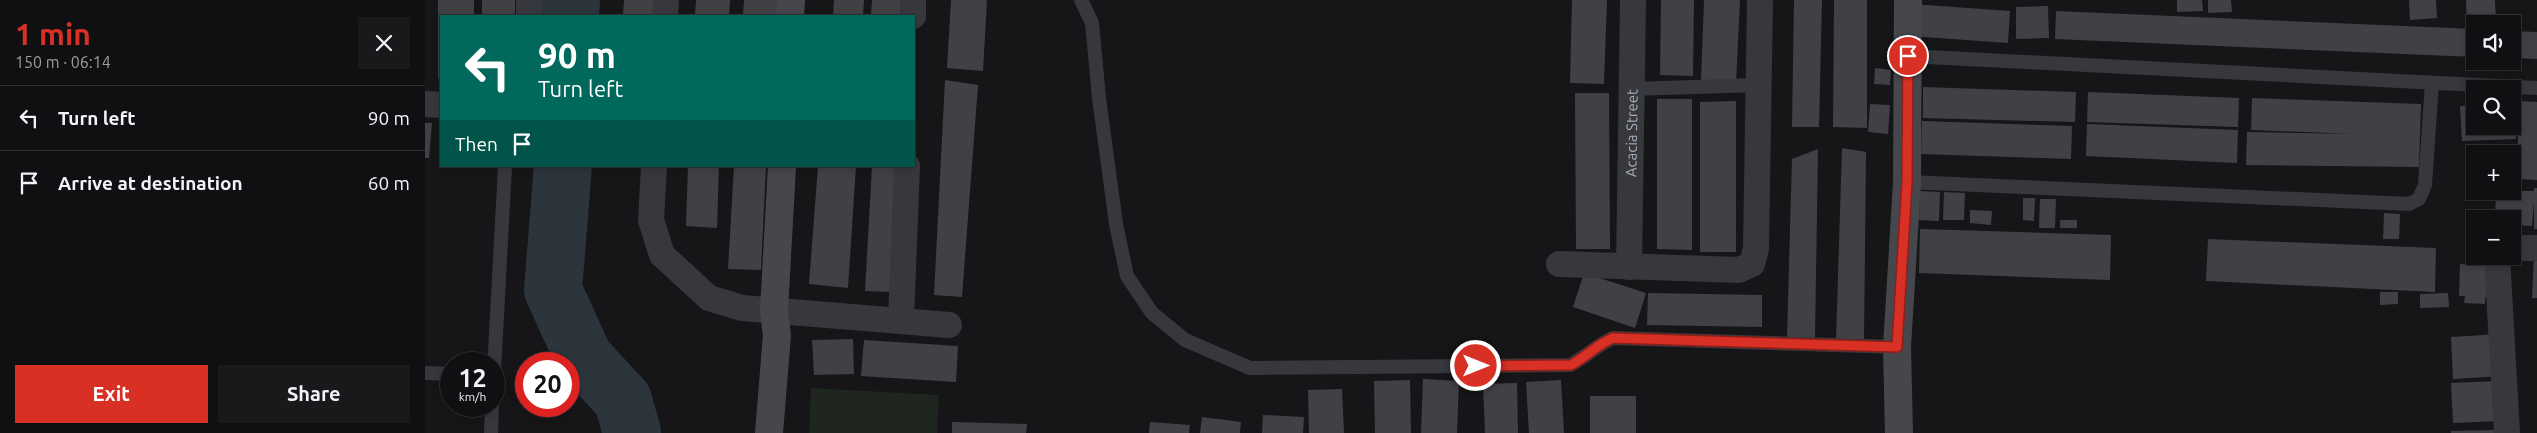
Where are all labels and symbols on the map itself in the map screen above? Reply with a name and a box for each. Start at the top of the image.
pin [1887,35,1929,77]
street label: Acacia Street [1622,89,1640,177]
position arrow [1449,339,1501,391]
speed limit sign: 20 [515,352,580,417]

